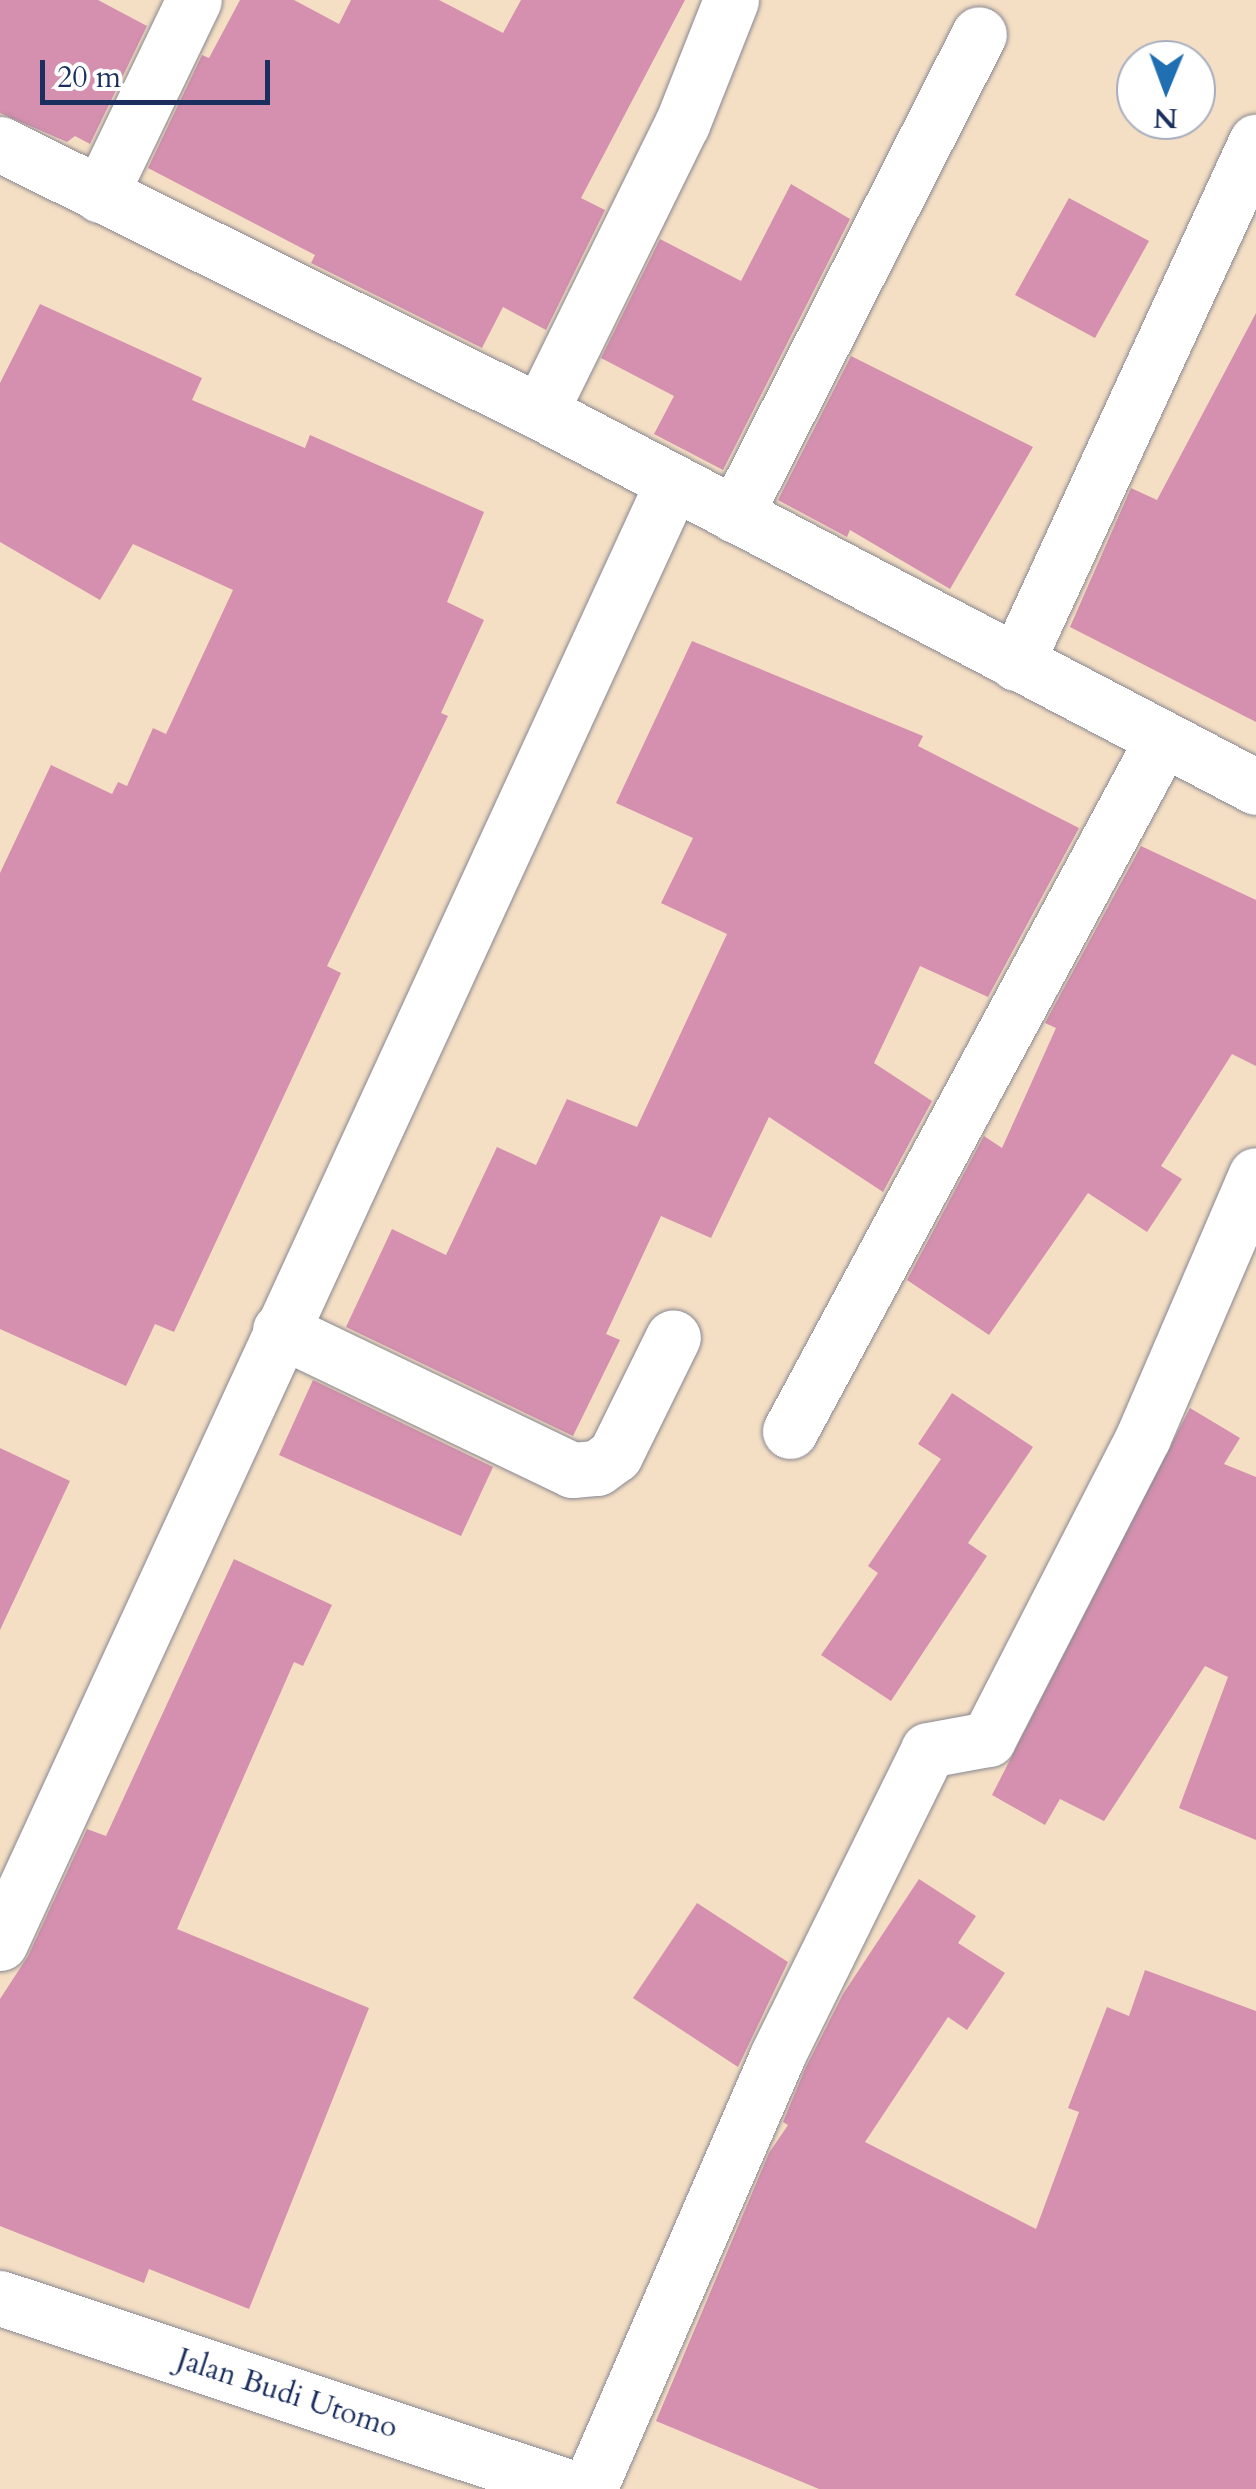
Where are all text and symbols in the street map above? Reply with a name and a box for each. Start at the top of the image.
scale bar [45,40,275,102]
north arrow [1116,40,1216,140]
text: 20 m [57,57,121,98]
text: N [1153,99,1178,137]
street label: Jalan Budi Utomo [172,2341,402,2447]

